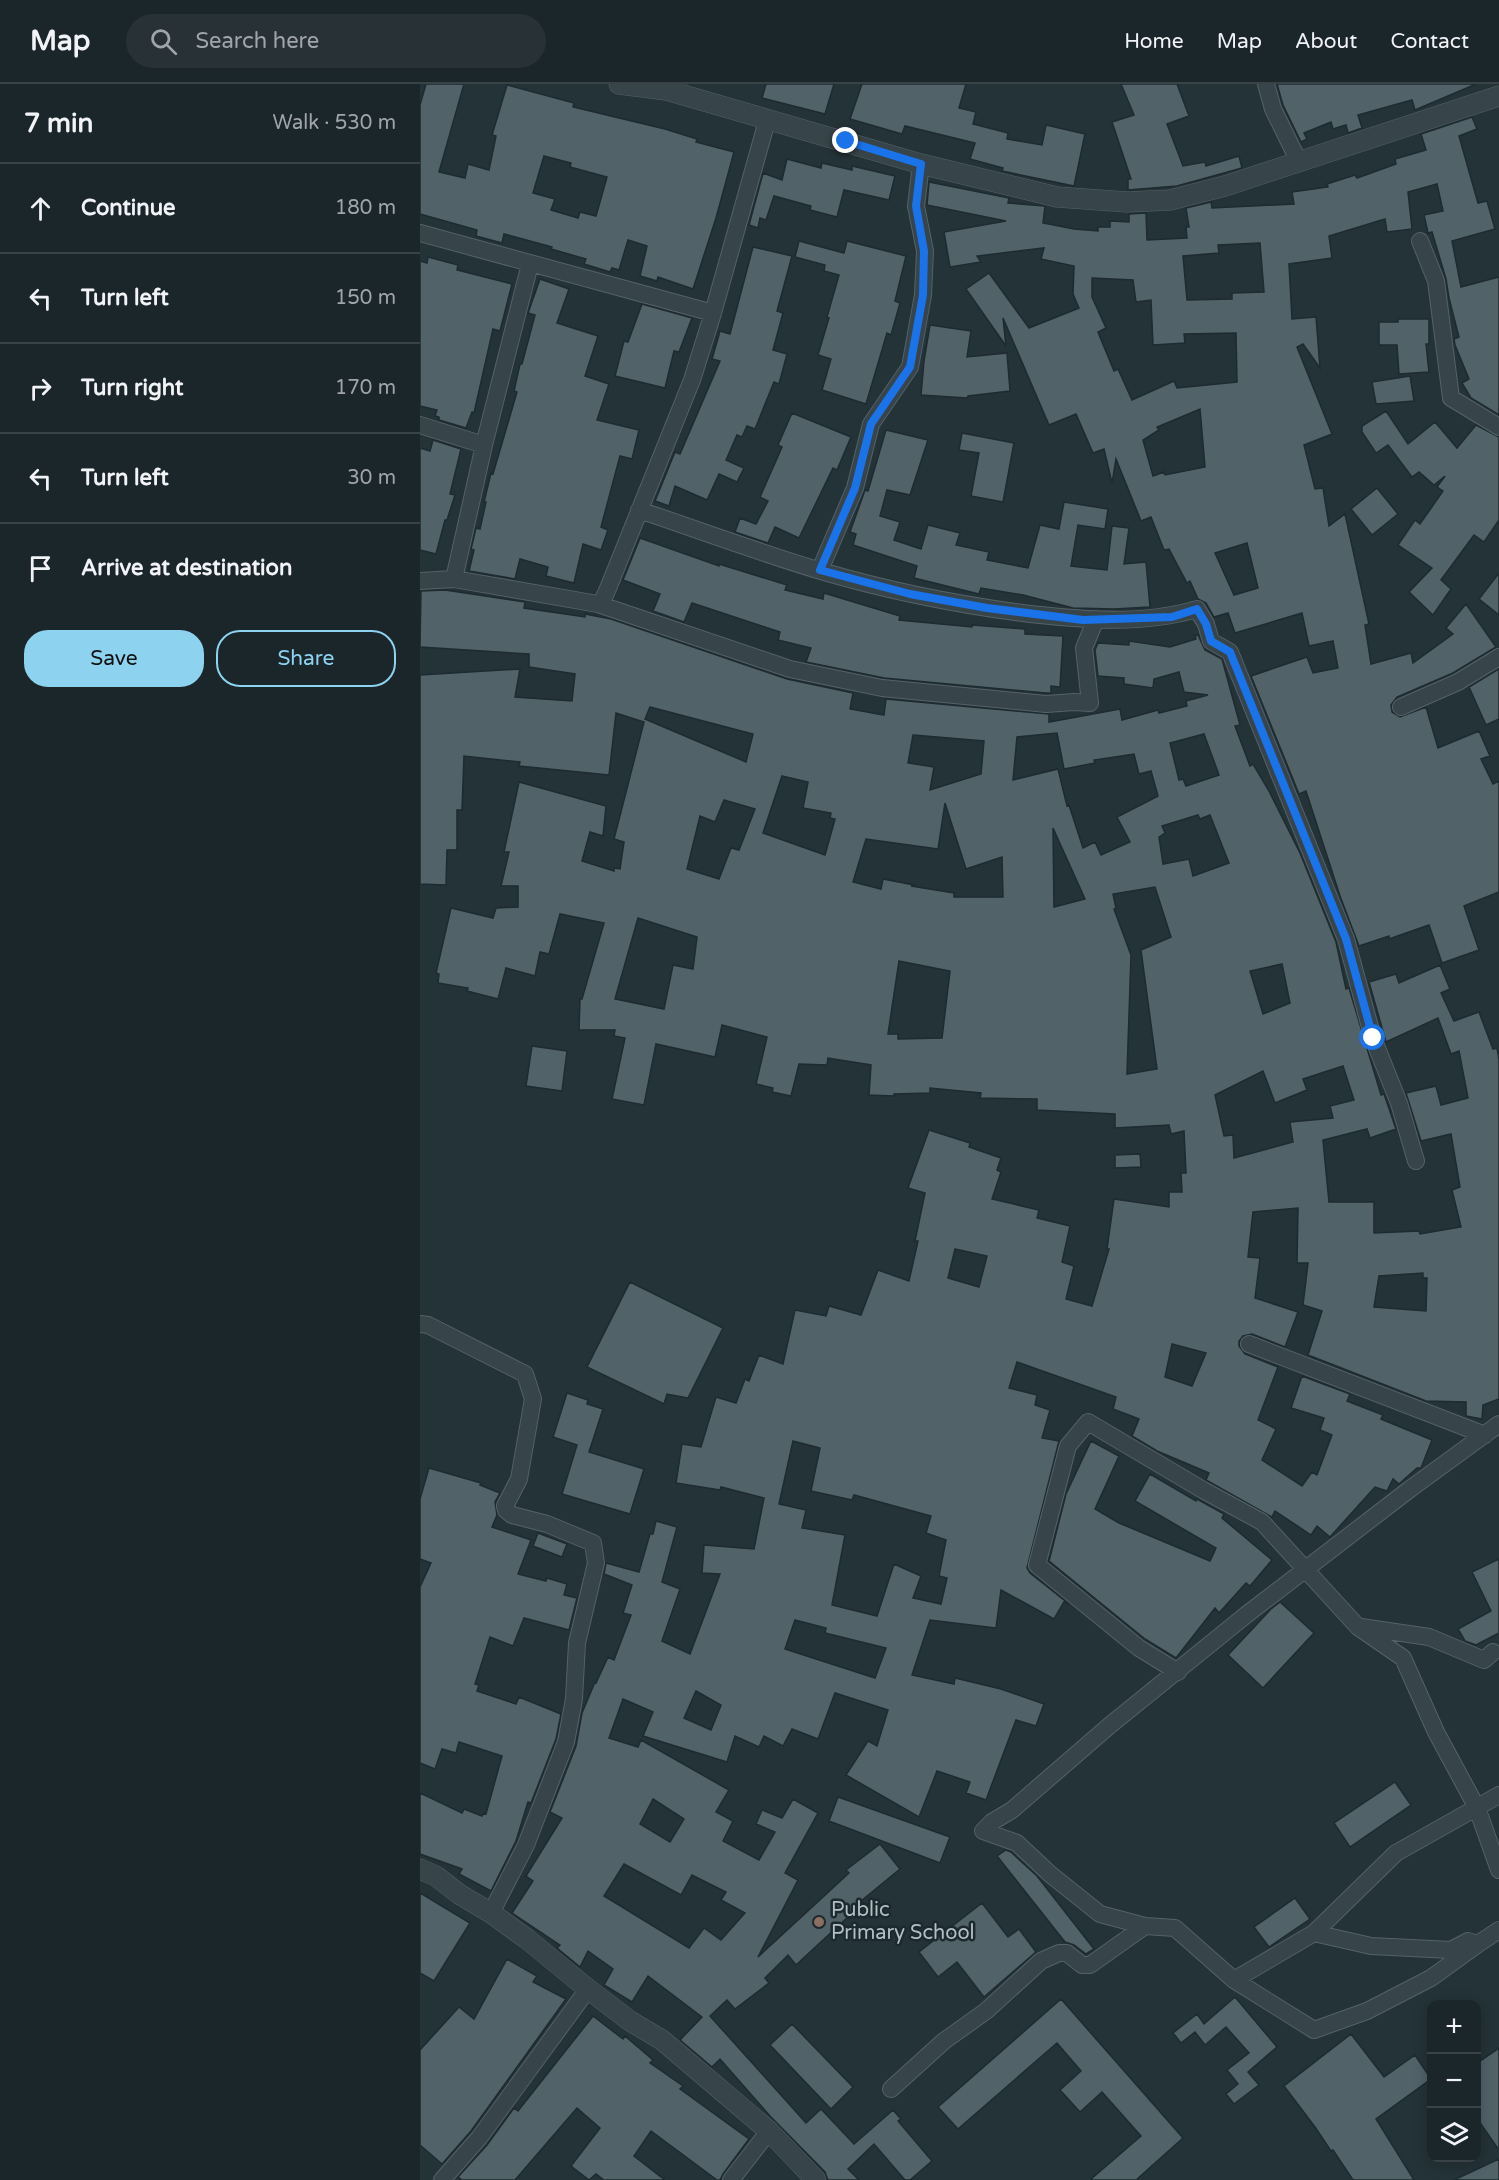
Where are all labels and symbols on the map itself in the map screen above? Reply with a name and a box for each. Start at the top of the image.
route end [832,127,858,153]
route start [1359,1024,1385,1050]
place label: Public Primary School [831,1898,975,1945]
marker: Public Primary School [812,1915,826,1929]

